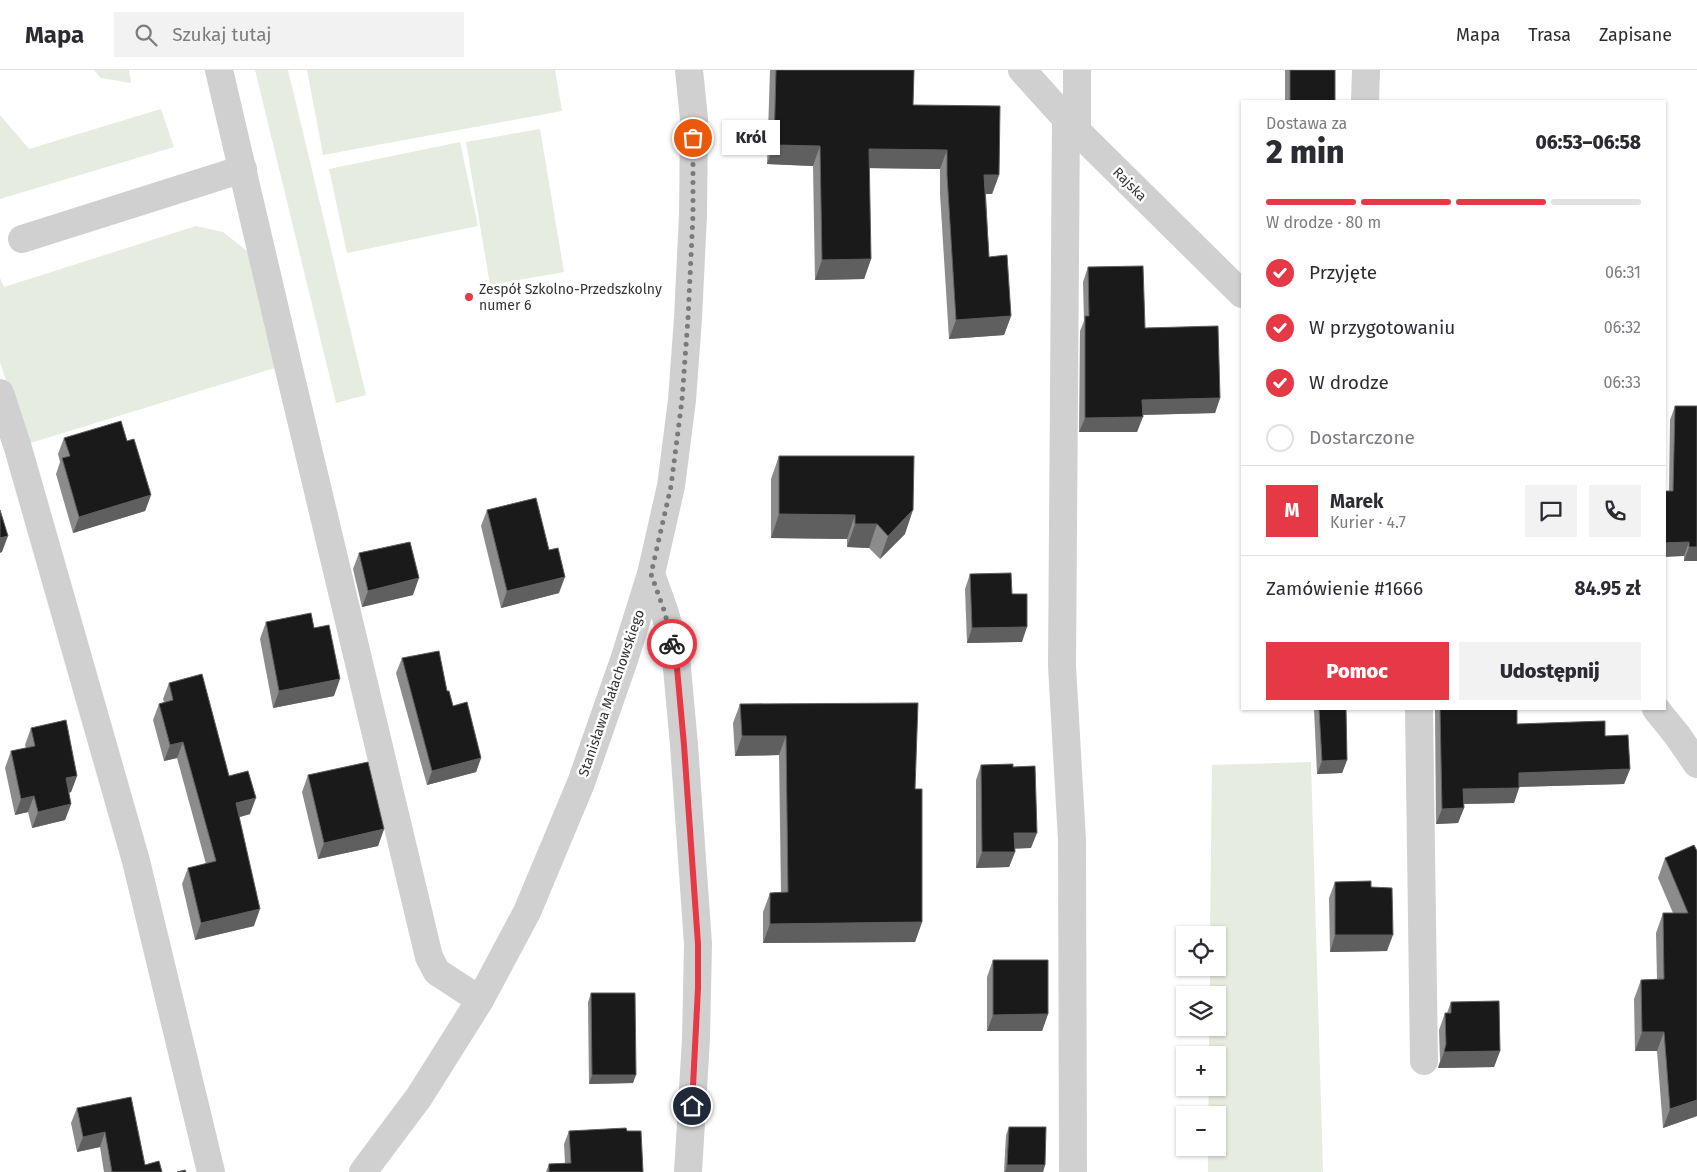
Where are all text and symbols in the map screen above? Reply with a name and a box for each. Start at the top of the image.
search box [114,12,464,57]
text: Mapa [25,21,84,49]
icon: search [132,21,160,49]
text: Szukaj tutaj [172,23,272,46]
text: Mapa [1456,24,1500,46]
text: Trasa [1528,24,1571,46]
text: Zapisane [1599,24,1672,46]
text: Dostawa za [1266,114,1347,133]
pin [672,117,714,159]
callout: Król [723,120,780,156]
icon: bag [679,124,707,152]
text: Król [736,128,766,147]
text: 06:53–06:58 [1536,131,1641,154]
text: 2 min [1266,133,1344,171]
street label: Rajska [1109,164,1150,205]
text: W drodze · 80 m [1266,213,1381,232]
icon: check [1266,259,1294,287]
text: Przyjęte [1309,261,1377,284]
text: 06:31 [1605,263,1641,282]
place label: Zespół Szkolno-Przedszkolny numer 6 [479,281,662,314]
marker: Zespół Szkolno-Przedszkolny numer 6 [463,291,475,303]
icon: check [1266,314,1294,342]
text: W przygotowaniu [1309,316,1455,339]
text: 06:32 [1604,318,1641,337]
icon: check [1266,369,1294,397]
text: W drodze [1309,371,1389,394]
text: 06:33 [1604,373,1641,392]
text: Dostarczone [1309,426,1415,449]
button: chat [1525,485,1577,537]
button: phone [1589,485,1641,537]
text: Marek [1330,490,1383,513]
text: M [1285,499,1299,522]
text: Kurier · 4.7 [1330,513,1406,532]
text: Zamówienie #1666 [1266,577,1423,600]
text: 84.95 zł [1574,577,1641,600]
street label: Stanisława Małachowskiego [575,607,648,779]
courier [647,619,697,669]
icon: bike [658,630,686,658]
button: Pomoc [1266,642,1449,700]
button: Udostępnij [1459,642,1641,700]
map controls [1176,926,1226,1156]
button: locate [1176,926,1226,976]
button: layers [1176,986,1226,1036]
button: + [1176,1046,1226,1096]
pin [671,1085,713,1127]
icon: home [678,1092,706,1120]
button: − [1176,1106,1226,1156]

